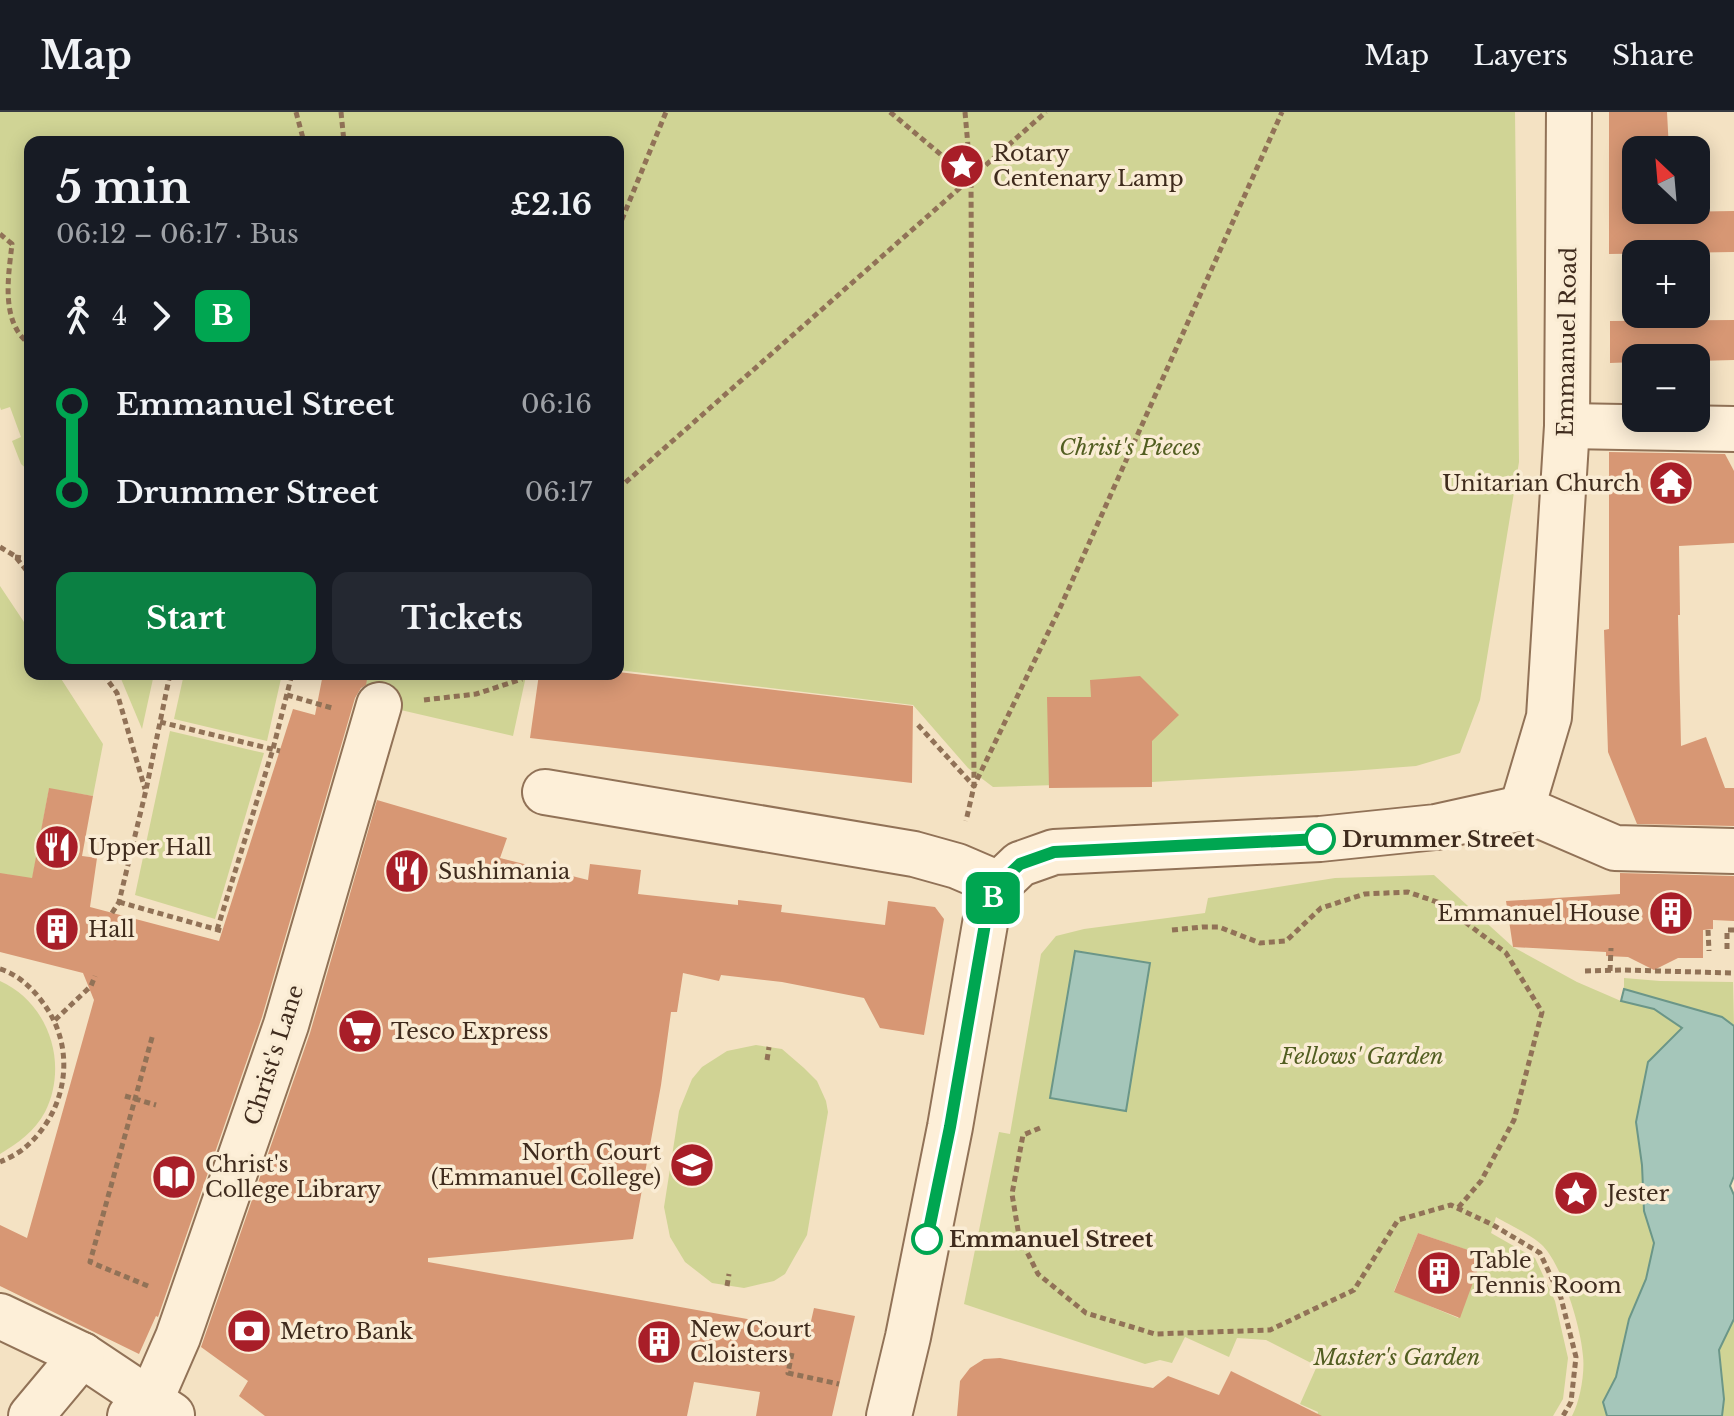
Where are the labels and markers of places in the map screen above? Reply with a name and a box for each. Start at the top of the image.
place label: Rotary Centenary Lamp [993,140,1184,192]
place icon: Rotary Centenary Lamp [938,142,986,190]
temple icon: Unitarian Church [1647,459,1695,507]
place label: Unitarian Church [1442,470,1640,497]
restaurant icon: Upper Hall [33,823,81,871]
marker: Drummer Street [1305,824,1335,854]
place label: Drummer Street [1342,826,1535,853]
place label: Upper Hall [88,834,212,861]
restaurant icon: Sushimania [383,847,431,895]
place label: Sushimania [438,858,571,885]
building icon: Emmanuel House [1647,889,1695,937]
place label: Emmanuel House [1437,900,1640,927]
building icon: Hall [33,905,81,953]
place label: Hall [88,916,135,943]
supermarket icon: Tesco Express [336,1007,384,1055]
place label: Tesco Express [391,1018,549,1045]
place label: North Court (Emmanuel College) [431,1139,662,1191]
school or university icon: North Court (Emmanuel College) [668,1141,716,1189]
place label: Christ's College Library [205,1151,381,1203]
library icon: Christ's College Library [150,1153,198,1201]
place icon: Jester [1552,1169,1600,1217]
place label: Jester [1604,1180,1670,1207]
marker: Emmanuel Street [912,1224,942,1254]
place label: Emmanuel Street [949,1226,1154,1253]
place label: Table Tennis Room [1470,1247,1622,1299]
building icon: Table Tennis Room [1415,1249,1463,1297]
bank icon: Metro Bank [225,1307,273,1355]
place label: New Court Cloisters [690,1316,812,1368]
place label: Metro Bank [280,1318,414,1345]
building icon: New Court Cloisters [635,1318,683,1366]

